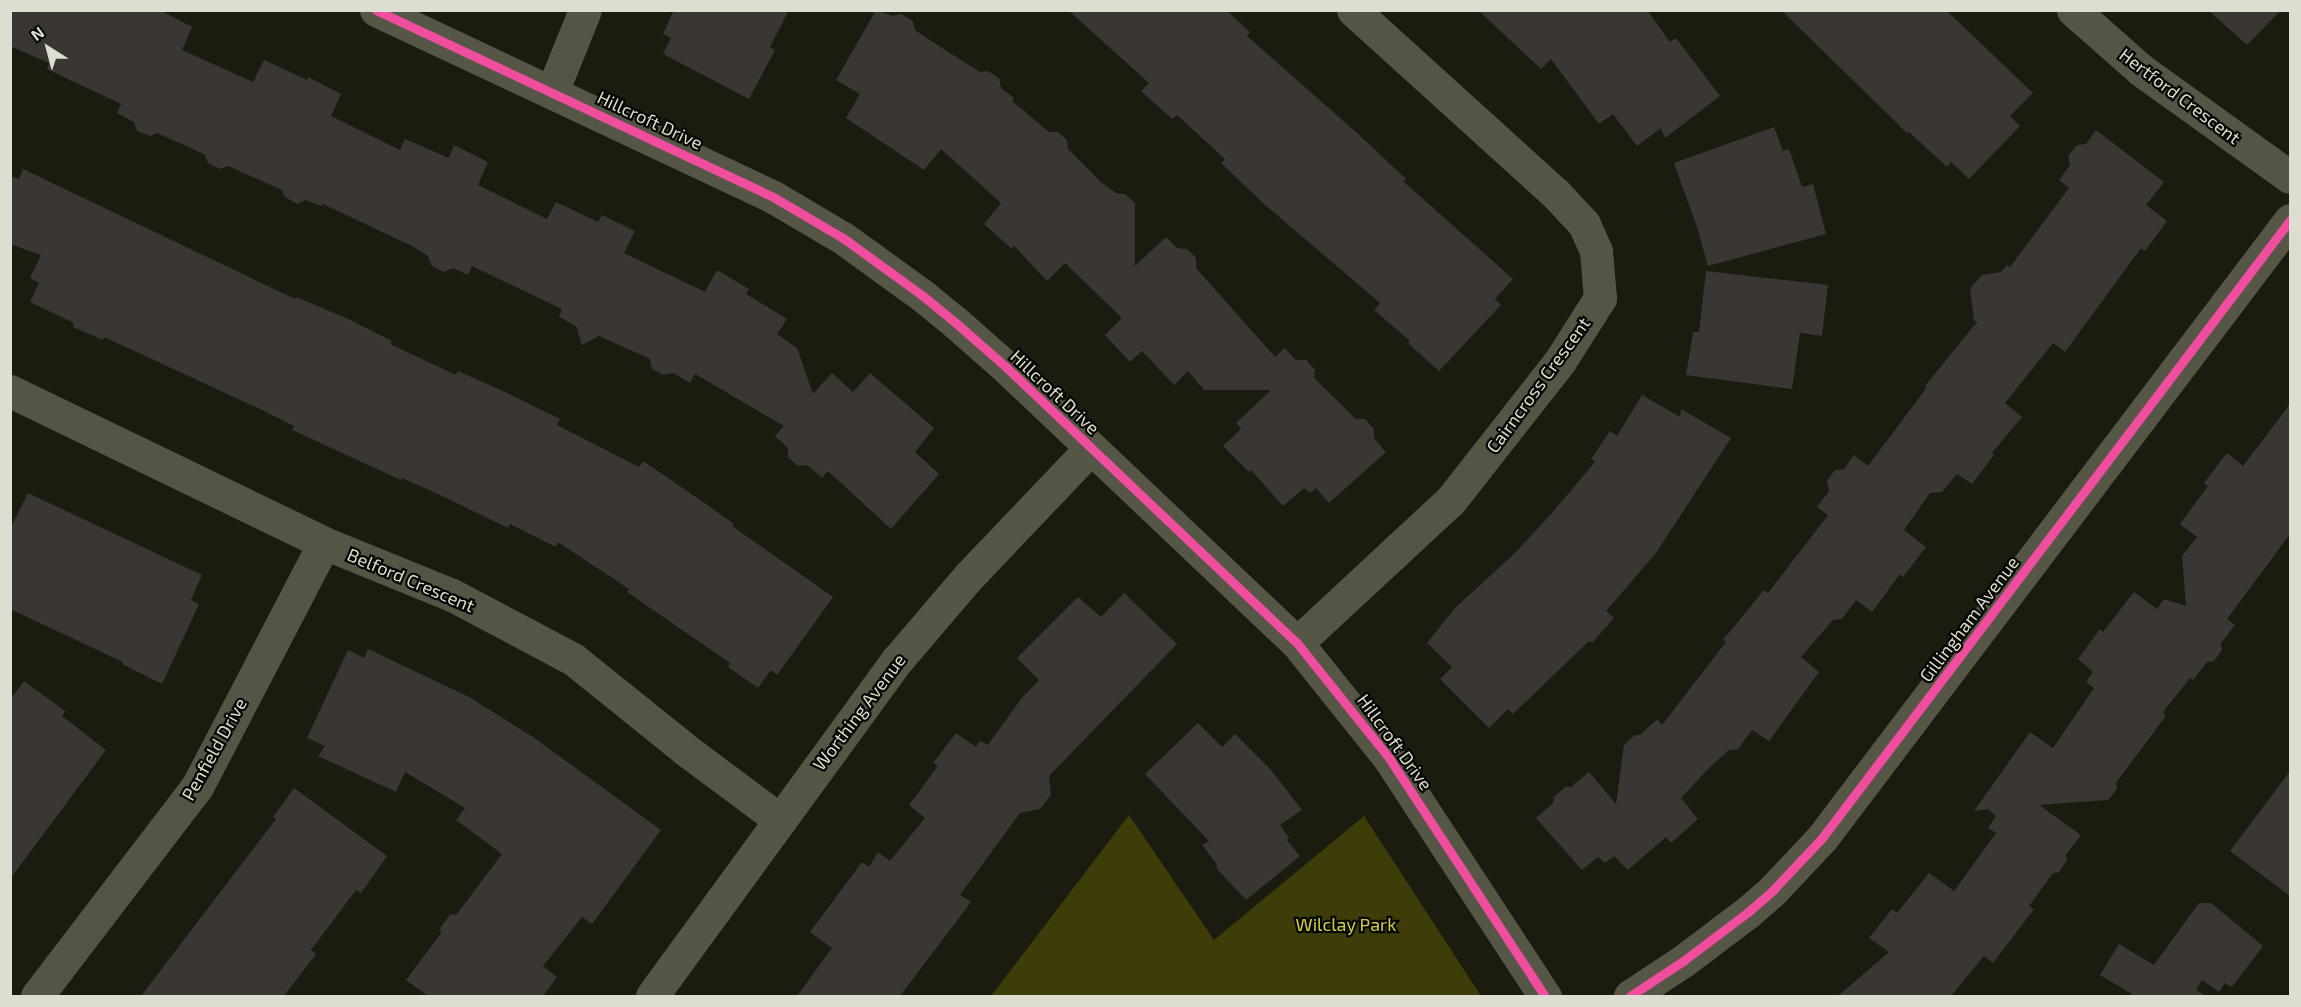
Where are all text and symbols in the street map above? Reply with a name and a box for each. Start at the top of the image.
north arrow [18,18,78,78]
text: N [27,22,47,44]
street label: Hertford Crescent [2115,44,2245,148]
street label: Hillcroft Drive [594,86,706,154]
street label: Cairncross Crescent [1482,313,1594,457]
street label: Hillcroft Drive [1006,345,1104,439]
street label: Belford Crescent [344,543,478,617]
street label: Gillingham Avenue [1915,552,2023,686]
street label: Worthing Avenue [808,649,910,775]
street label: Hillcroft Drive [1353,690,1437,794]
street label: Penfield Drive [177,694,251,804]
park label: Wilclay Park [1295,913,1397,935]

